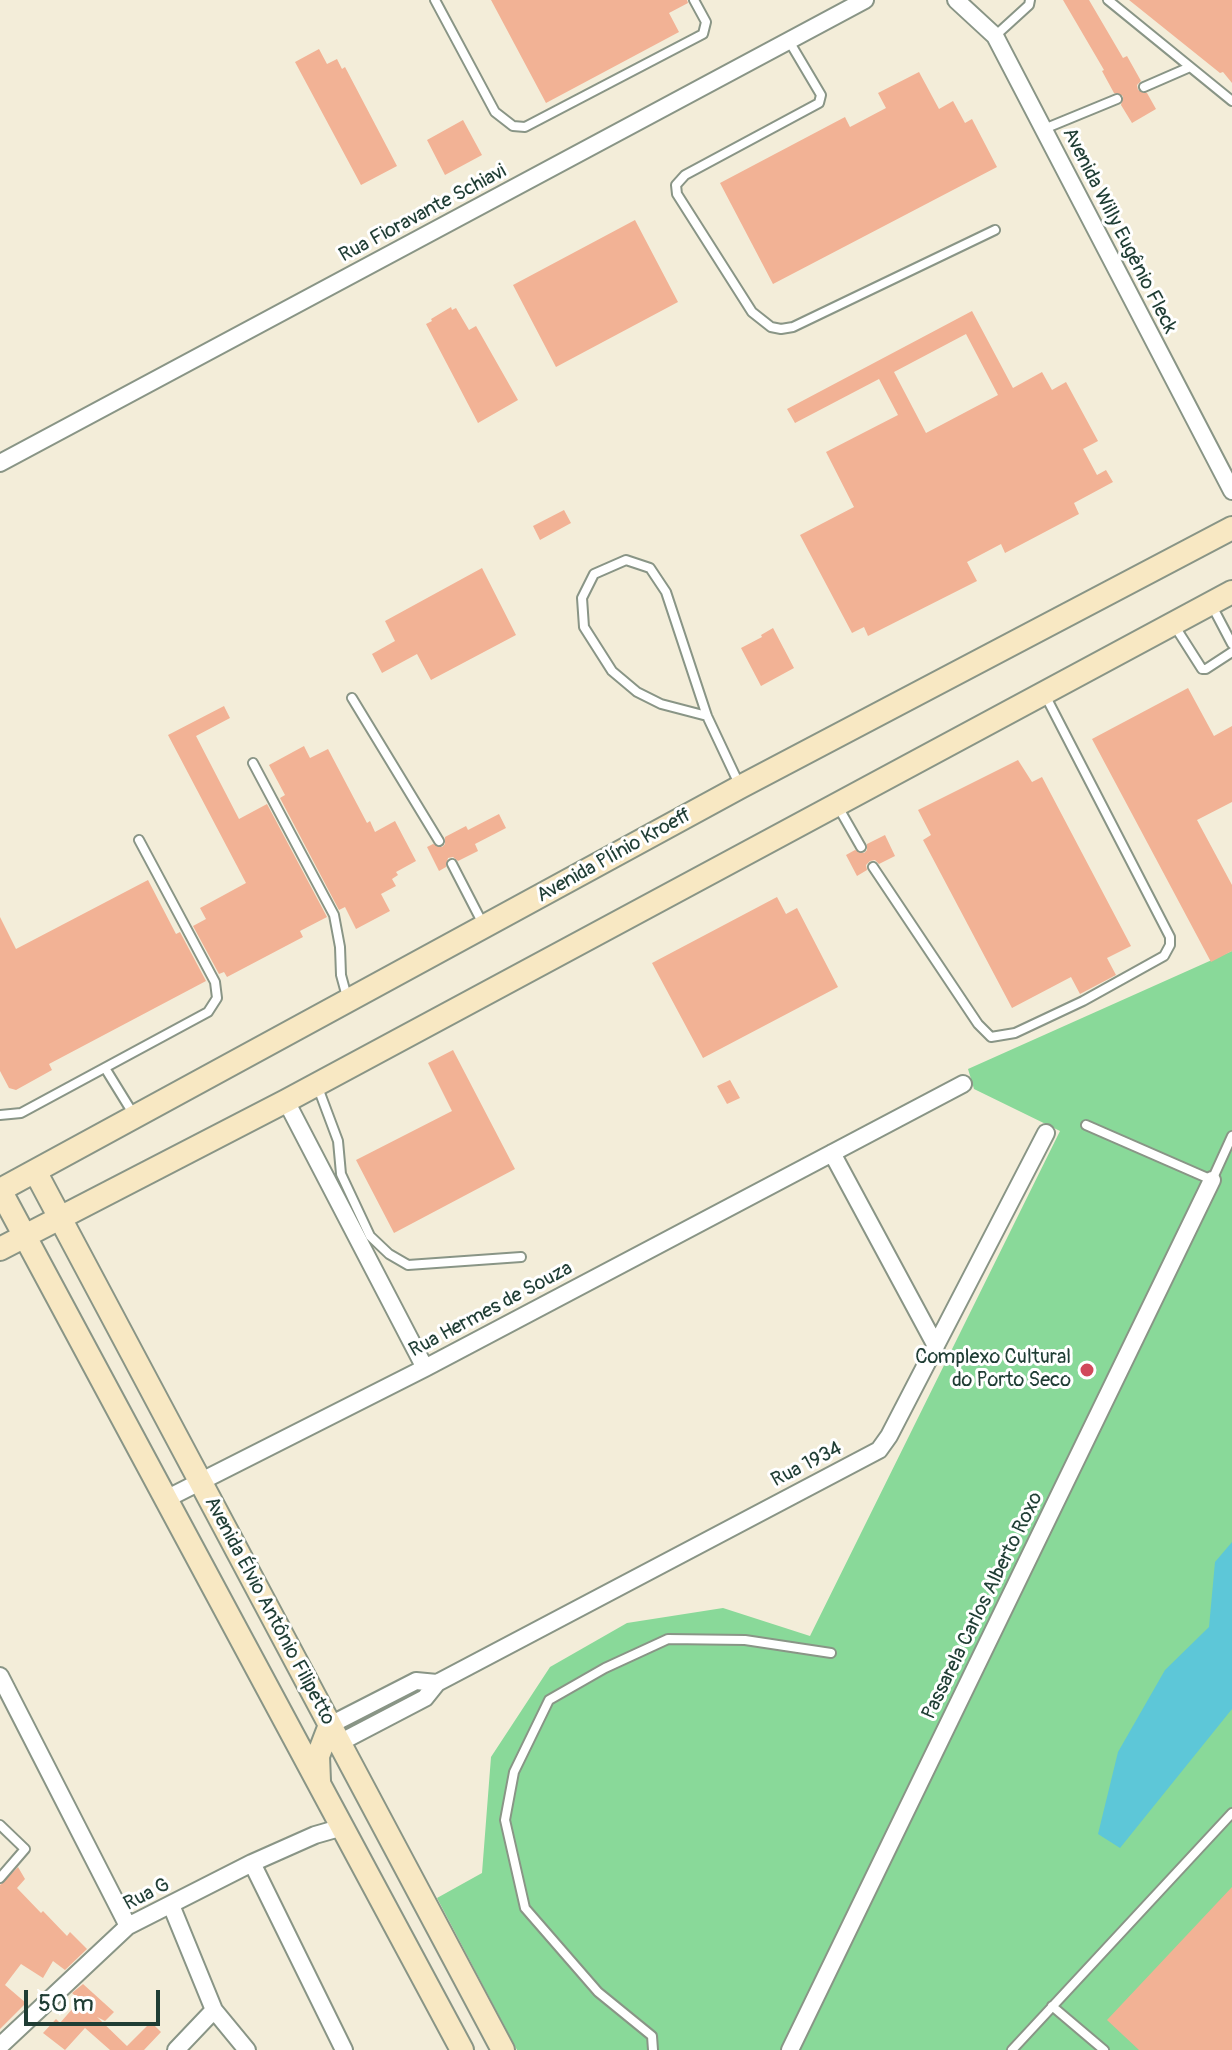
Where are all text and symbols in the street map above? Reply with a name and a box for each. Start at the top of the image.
street label: Avenida Willy Eugênio Fleck [1057,124,1181,338]
street label: Rua Fioravante Schiavi [335,160,511,268]
street label: Avenida Plínio Kroeff [533,804,695,908]
street label: Rua Hermes de Souza [405,1257,577,1363]
place label: Complexo Cultural do Porto Seco [915,1346,1071,1393]
marker: Complexo Cultural do Porto Seco [1078,1361,1096,1379]
street label: Rua 1934 [768,1437,846,1493]
street label: Passarela Carlos Alberto Roxo [917,1488,1049,1724]
street label: Avenida Élvio Antônio Filipetto [198,1493,340,1729]
street label: Rua G [120,1873,174,1917]
scale bar [28,1974,164,2024]
text: 50 m [38,1989,94,2018]

